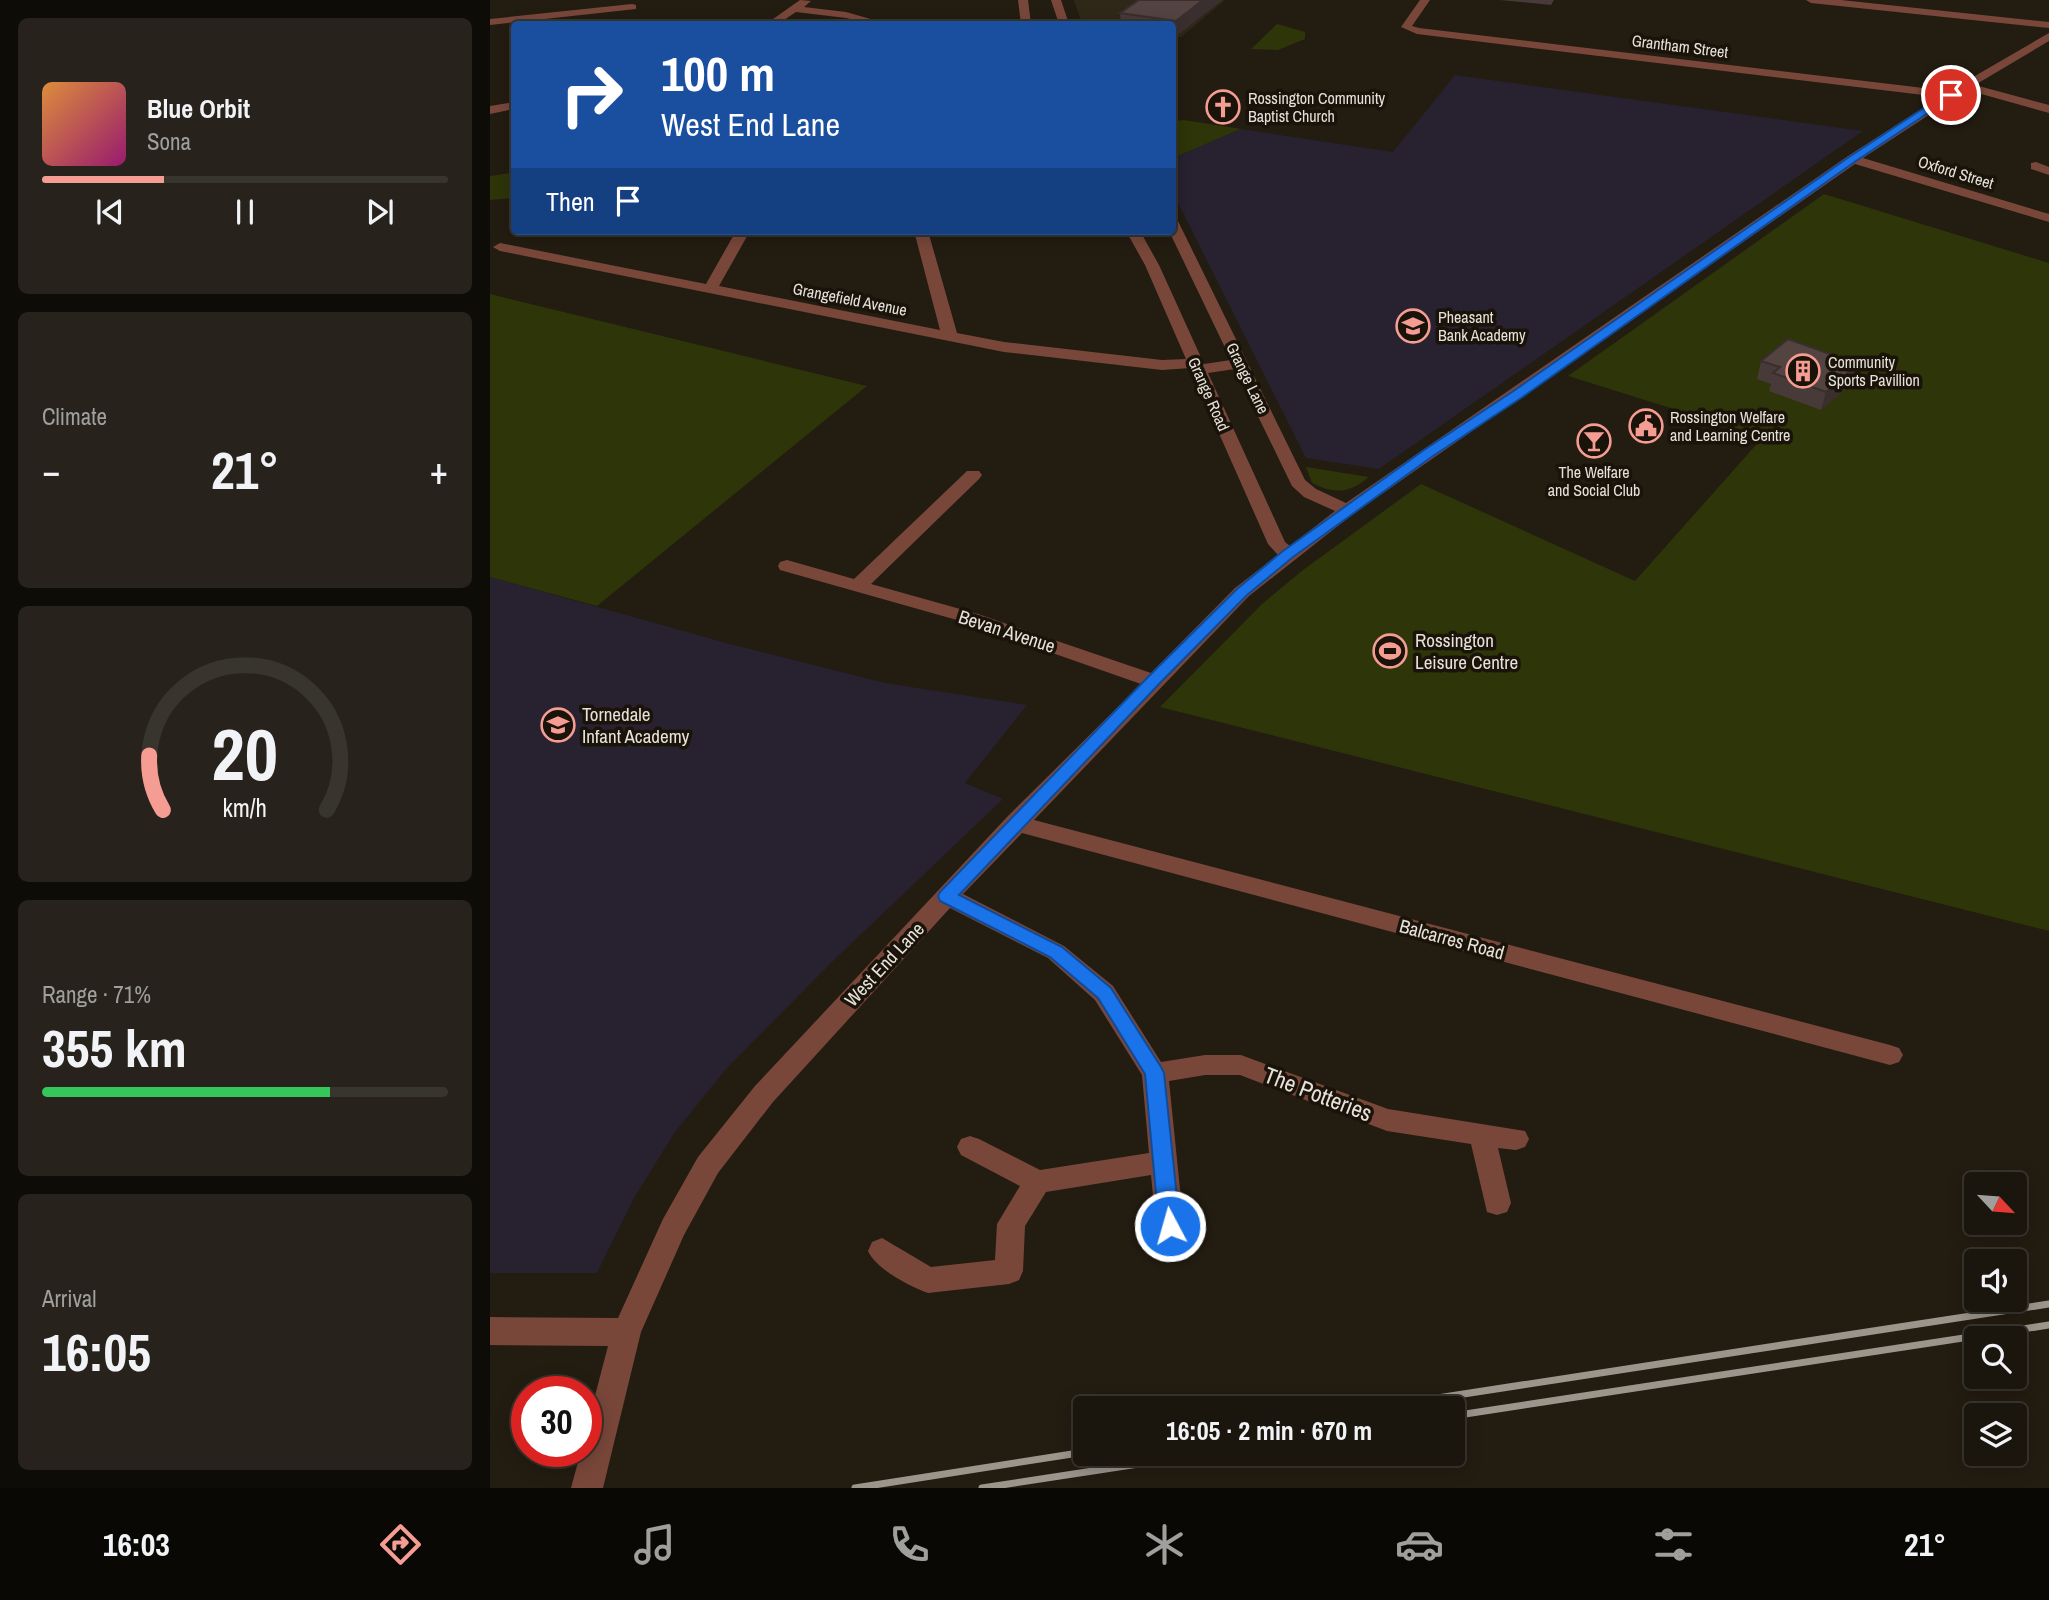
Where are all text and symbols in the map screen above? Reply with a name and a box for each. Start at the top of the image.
street label: Grantham Street [1631,29,1730,63]
text: 100 m [661,40,775,106]
icon: right [546,49,637,140]
pin [1921,65,1981,125]
icon: arrive [1932,76,1970,114]
place label: Rossington Community Baptist Church [1248,87,1386,127]
church icon: Rossington Community Baptist Church [1204,88,1242,126]
text: Blue Orbit [147,91,250,126]
text: West End Lane [661,103,840,146]
text: Sona [147,126,191,157]
street label: Oxford Street [1915,150,1997,194]
icon: arrive [609,182,647,220]
text: Then [546,184,595,219]
icon: previous [91,193,129,231]
icon: pause [226,193,264,231]
icon: next [361,193,399,231]
street label: Grangefield Avenue [791,277,909,321]
place label: Pheasant Bank Academy [1438,306,1526,346]
school or university icon: Pheasant Bank Academy [1394,307,1432,345]
street label: Grange Lane [1221,339,1275,417]
place label: Community Sports Pavillion [1828,351,1920,391]
building icon: Community Sports Pavillion [1784,352,1822,390]
street label: Grange Road [1183,354,1235,434]
text: Climate [42,401,107,432]
place label: Rossington Welfare and Learning Centre [1670,406,1790,446]
public building icon: Rossington Welfare and Learning Centre [1627,407,1665,445]
bar icon: The Welfare and Social Club [1575,422,1613,460]
text: 21° [211,435,279,505]
text: − [42,445,60,496]
text: + [430,445,448,496]
place label: The Welfare and Social Club [1548,461,1640,501]
street label: Bevan Avenue [955,603,1059,659]
place label: Rossington Leisure Centre [1415,627,1518,675]
sports icon: Rossington Leisure Centre [1371,632,1409,670]
place label: Tornedale Infant Academy [582,701,690,749]
text: 20 [212,705,278,803]
school or university icon: Tornedale Infant Academy [539,706,577,744]
text: km/h [223,791,267,825]
street label: Balcarres Road [1397,913,1507,965]
street label: West End Lane [838,916,930,1012]
text: Range · 71% [42,979,151,1010]
text: 355 km [42,1013,187,1083]
street label: The Potteries [1260,1059,1377,1128]
north arrow [1964,1172,2026,1236]
map controls [1964,1172,2027,1466]
position arrow [1133,1189,1207,1263]
button: sound [1964,1249,2027,1312]
text: Arrival [42,1283,97,1314]
text: 16:05 [42,1317,151,1387]
button: search [1964,1326,2027,1389]
speed limit sign: 30 [511,1376,602,1467]
button: layers [1964,1403,2027,1466]
text: 16:05 · 2 min · 670 m [1166,1413,1372,1448]
icon: directions [376,1520,425,1569]
icon: music [630,1520,679,1569]
icon: phone [885,1520,934,1569]
icon: climate [1140,1520,1189,1569]
icon: car [1395,1520,1444,1569]
icon: filters [1649,1520,1698,1569]
text: 16:03 [103,1523,170,1566]
text: 21° [1904,1523,1946,1566]

